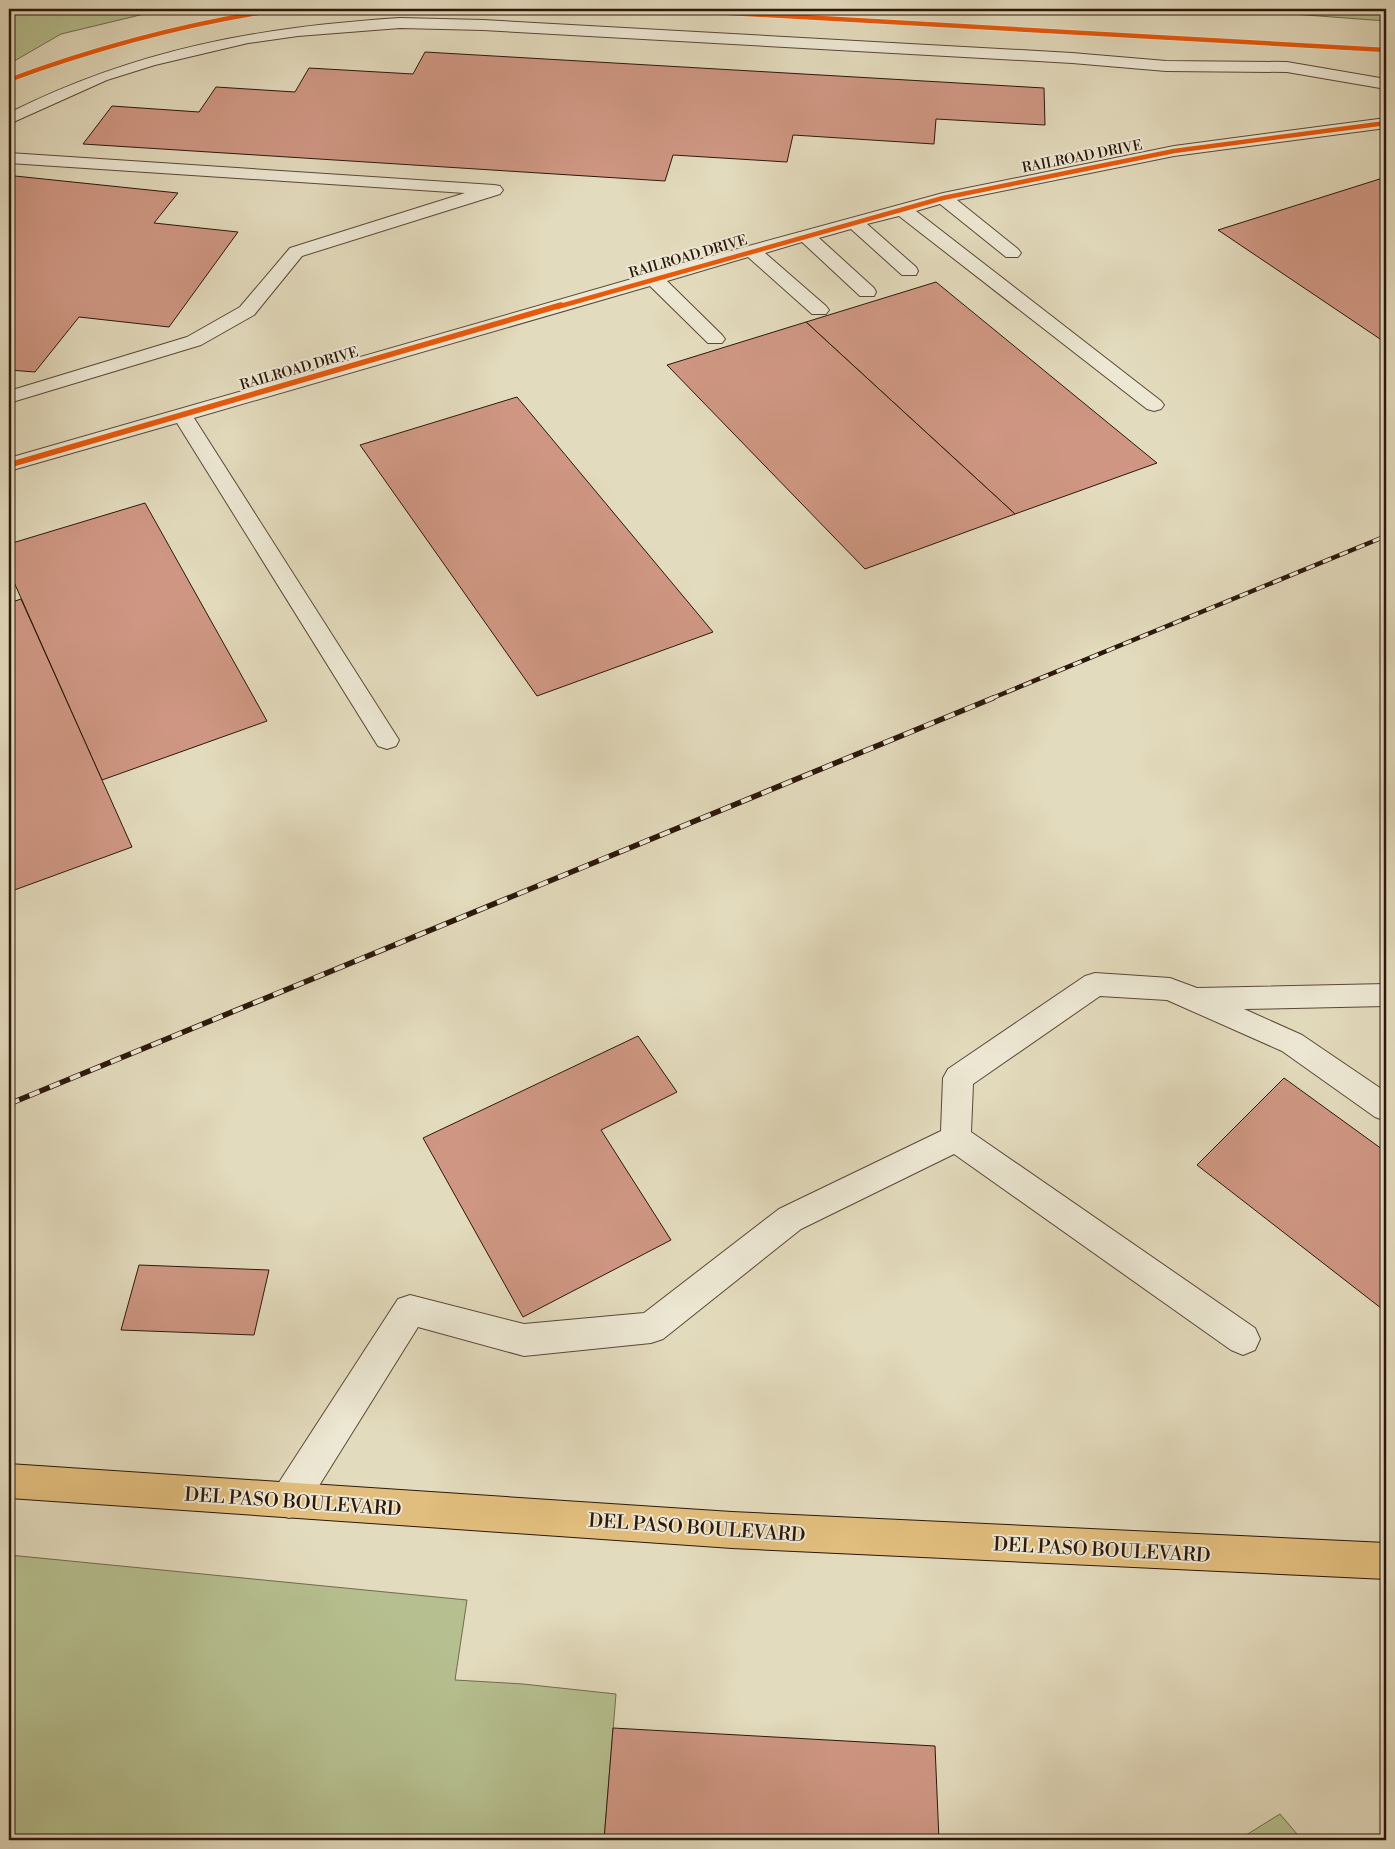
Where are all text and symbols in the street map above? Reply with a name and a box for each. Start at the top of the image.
street label: RAILROAD DRIVE [1020,136,1144,177]
street label: RAILROAD DRIVE [627,231,750,282]
street label: RAILROAD DRIVE [238,343,361,394]
street label: DEL PASO BOULEVARD [184,1482,402,1522]
street label: DEL PASO BOULEVARD [588,1508,806,1548]
street label: DEL PASO BOULEVARD [993,1532,1211,1568]

